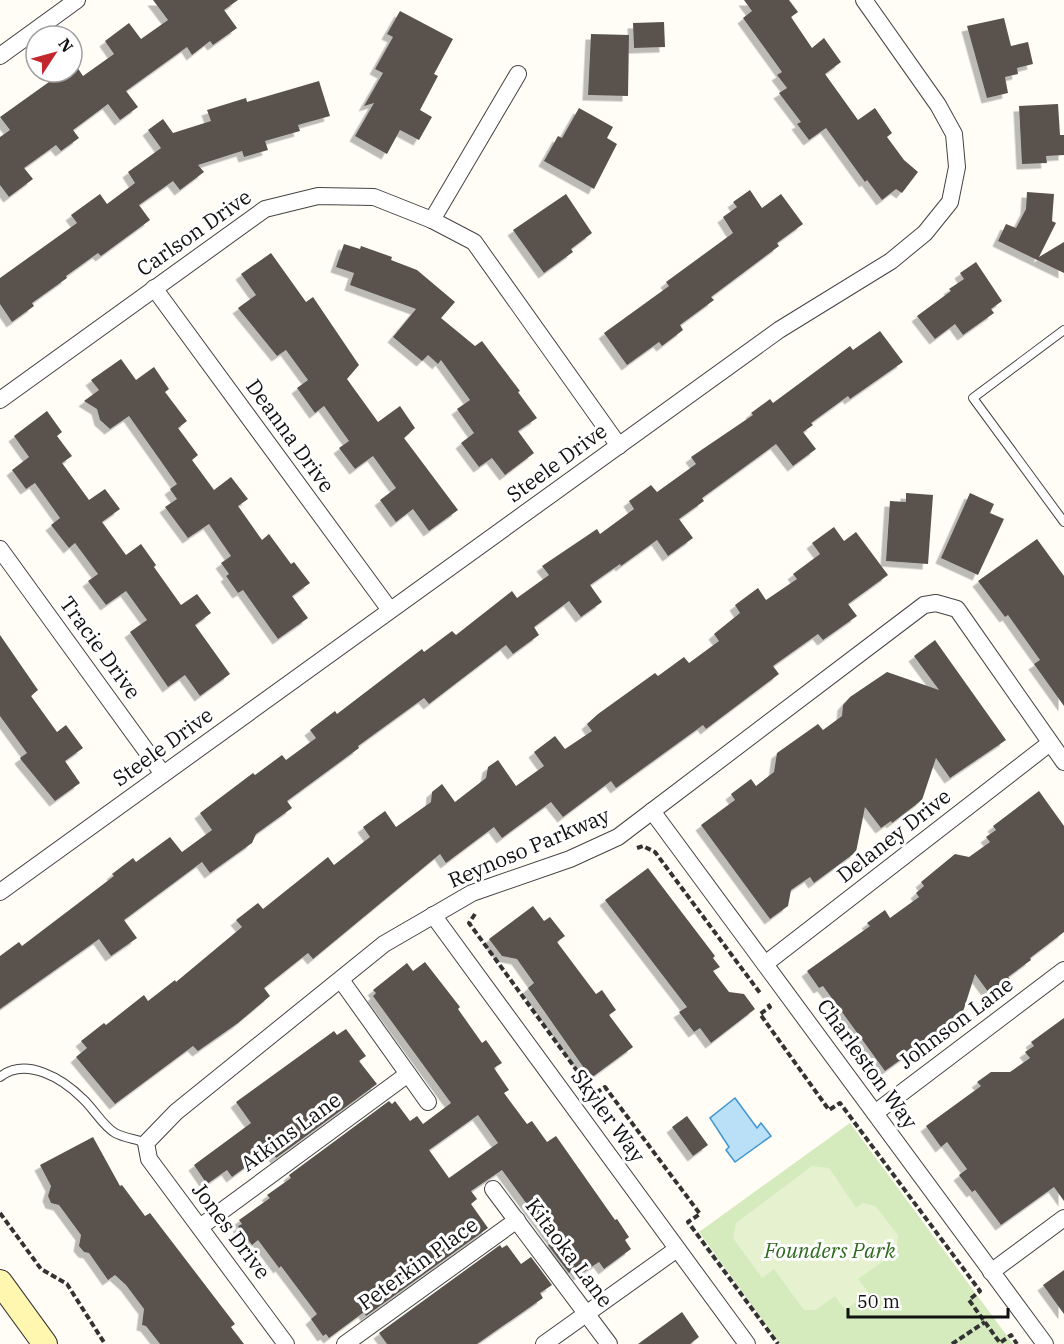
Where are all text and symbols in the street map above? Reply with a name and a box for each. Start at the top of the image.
north arrow [24,24,84,84]
text: N [54,34,78,56]
street label: Carlson Drive [131,182,256,282]
street label: Deanna Drive [240,373,341,498]
street label: Steele Drive [501,416,612,508]
street label: Tracie Drive [54,590,148,704]
street label: Steele Drive [107,700,218,792]
street label: Delaney Drive [831,782,956,889]
street label: Reynoso Parkway [444,800,614,894]
street label: Johnson Lane [892,970,1018,1075]
street label: Charleston Way [811,993,925,1135]
street label: Skyler Way [565,1063,653,1168]
street label: Atkins Lane [235,1085,346,1177]
street label: Jones Drive [186,1176,277,1284]
street label: Kitaoka Lane [520,1192,620,1312]
street label: Peterkin Place [352,1210,483,1316]
park label: Founders Park [763,1236,897,1264]
scale bar [848,1281,1008,1319]
text: 50 m [857,1290,900,1313]

